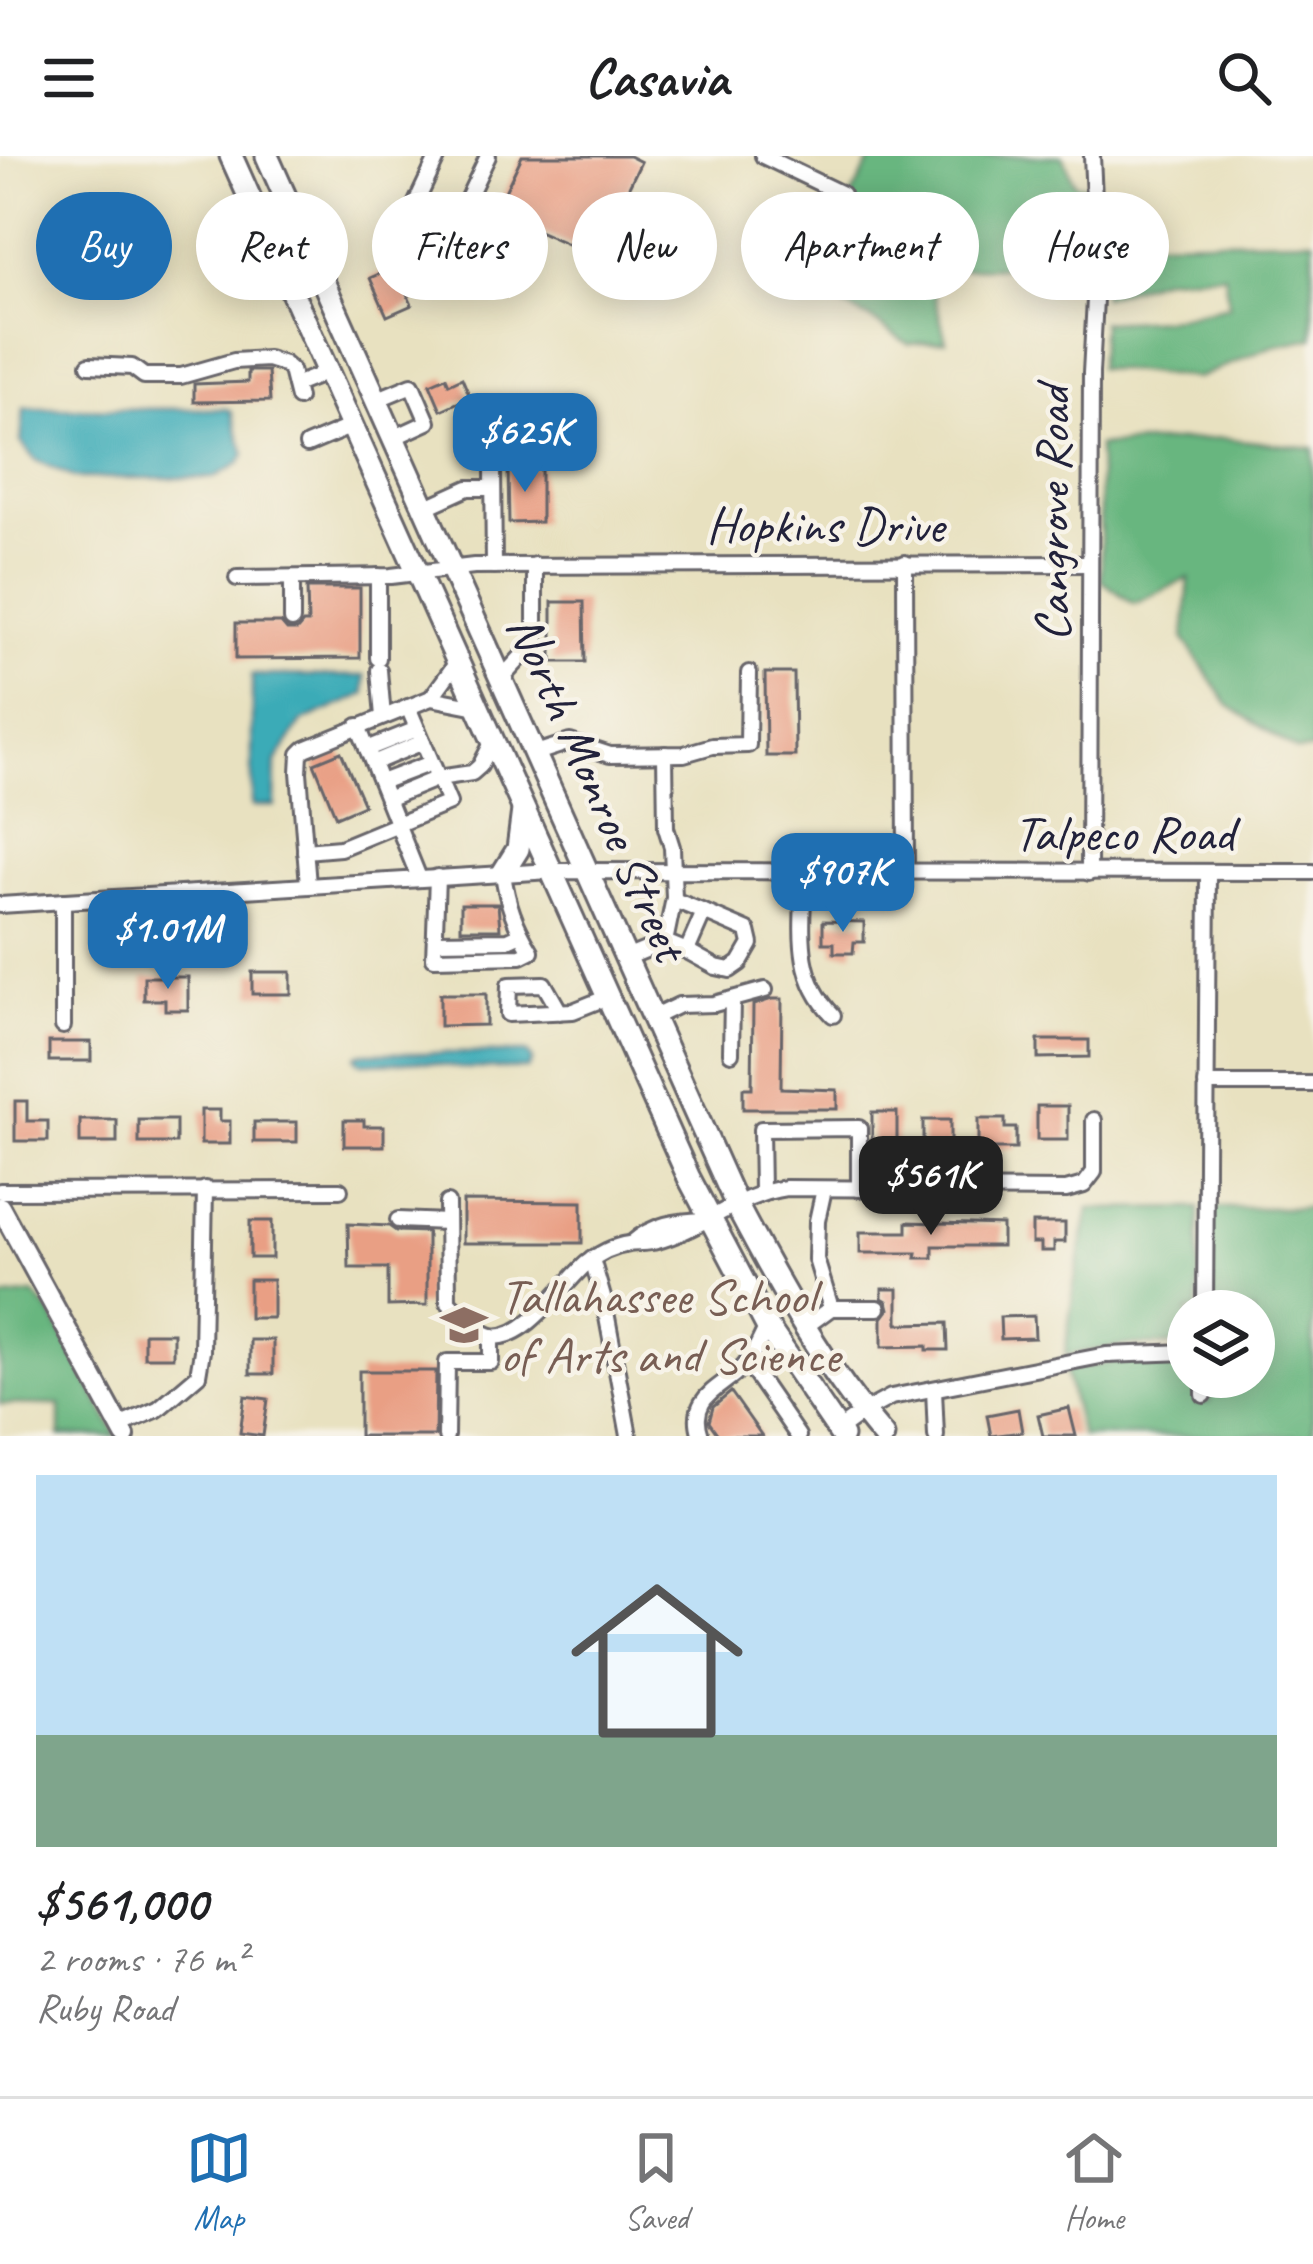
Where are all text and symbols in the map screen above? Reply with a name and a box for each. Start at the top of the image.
text: Casavia [585,44,728,112]
icon: menu [36,45,102,111]
icon: search [1211,45,1277,111]
chip: Buy [36,192,172,300]
chip: Rent [196,192,348,300]
chip: Filters [372,192,548,300]
chip: New [572,192,717,300]
chip: Apartment [741,192,979,300]
chip: House [1003,192,1169,300]
street label: Cangrove Road [1020,379,1084,641]
pin: $625K [441,393,609,495]
text: $625K [480,407,570,456]
street label: Hopkins Drive [706,493,947,557]
street label: North Monroe Street [493,604,705,975]
street label: Talpeco Road [1014,801,1241,865]
pin: $907K [759,833,927,935]
text: $907K [798,847,888,896]
pin: $1.01M [70,890,266,992]
text: $1.01M [115,904,221,953]
pin: $561K [847,1136,1015,1238]
text: $561K [886,1150,976,1199]
place label: Tallahassee School of Arts and Science [500,1264,843,1387]
map controls [1167,1290,1275,1398]
button: layers [1167,1290,1275,1398]
school or university icon: Tallahassee School of Arts and Science [439,1300,489,1350]
icon: home [549,1553,765,1769]
text: $561,000 [36,1871,207,1935]
text: 2 rooms · 76 m² [36,1935,247,1984]
text: Ruby Road [36,1984,174,2033]
tab: Map [186,2125,252,2239]
tab: Saved [623,2125,689,2239]
tab: Home [1061,2125,1127,2239]

